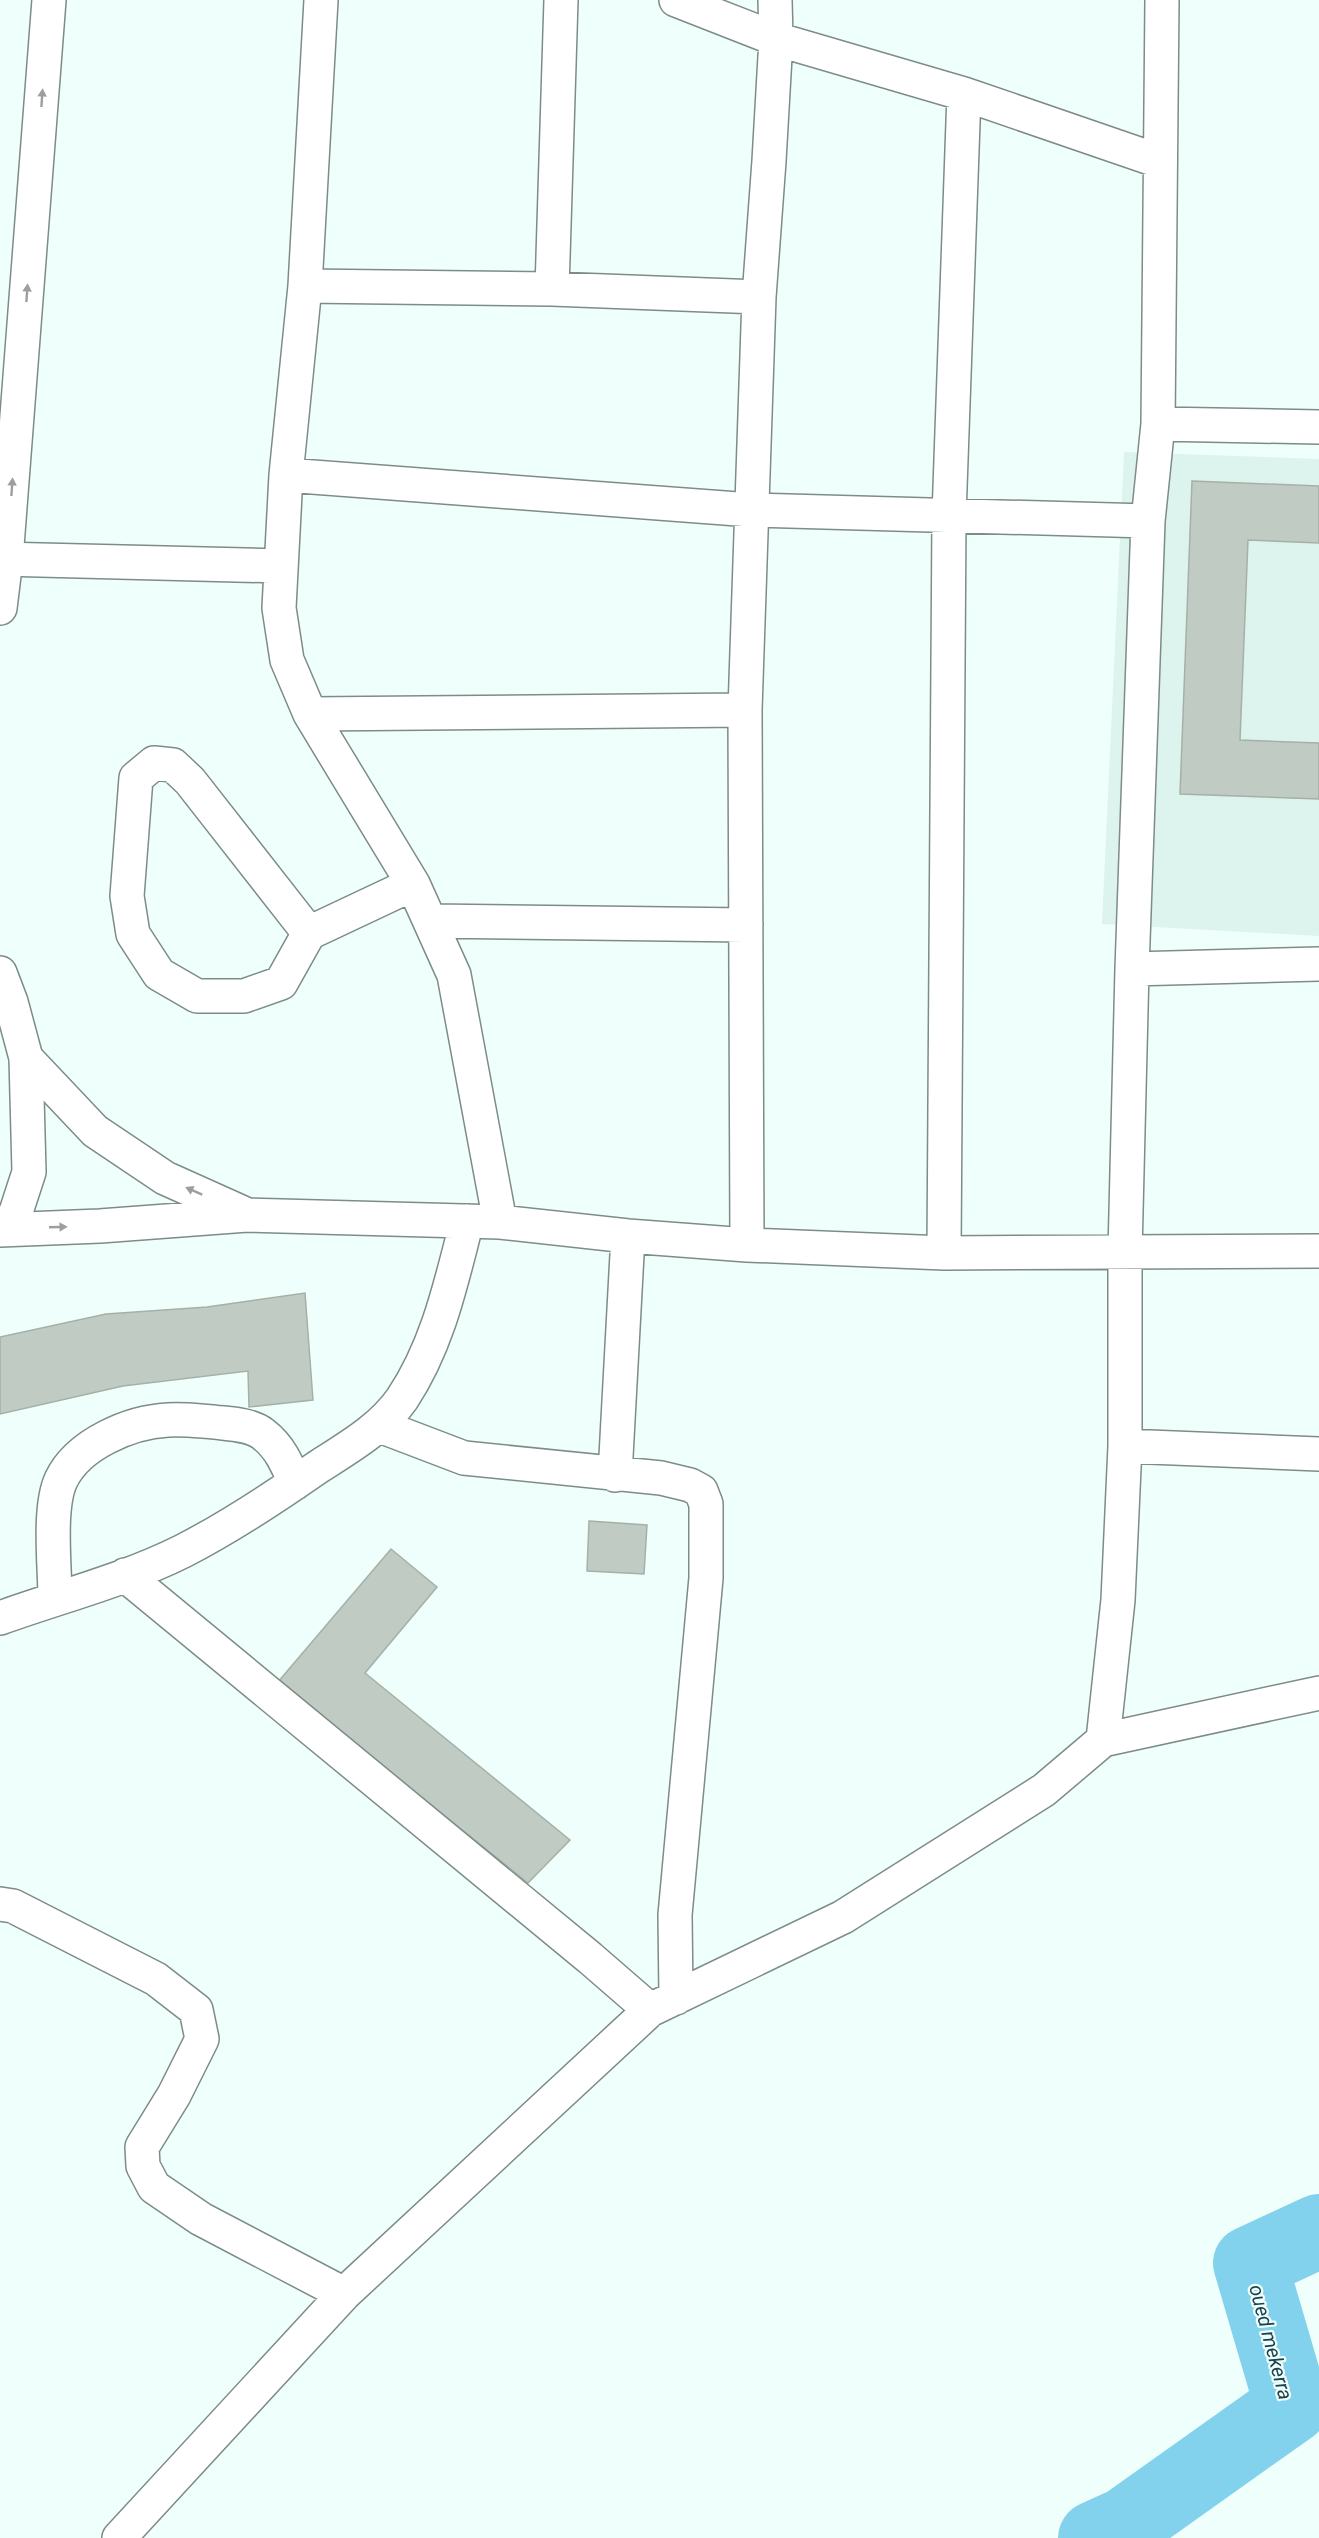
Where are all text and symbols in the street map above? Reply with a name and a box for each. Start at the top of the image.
one-way arrow [37,89,46,108]
one-way arrow [22,283,32,302]
one-way arrow [7,478,17,497]
one-way arrow [185,1186,203,1195]
one-way arrow [49,1223,68,1232]
water label: oued mekerra [1244,2282,1298,2402]

